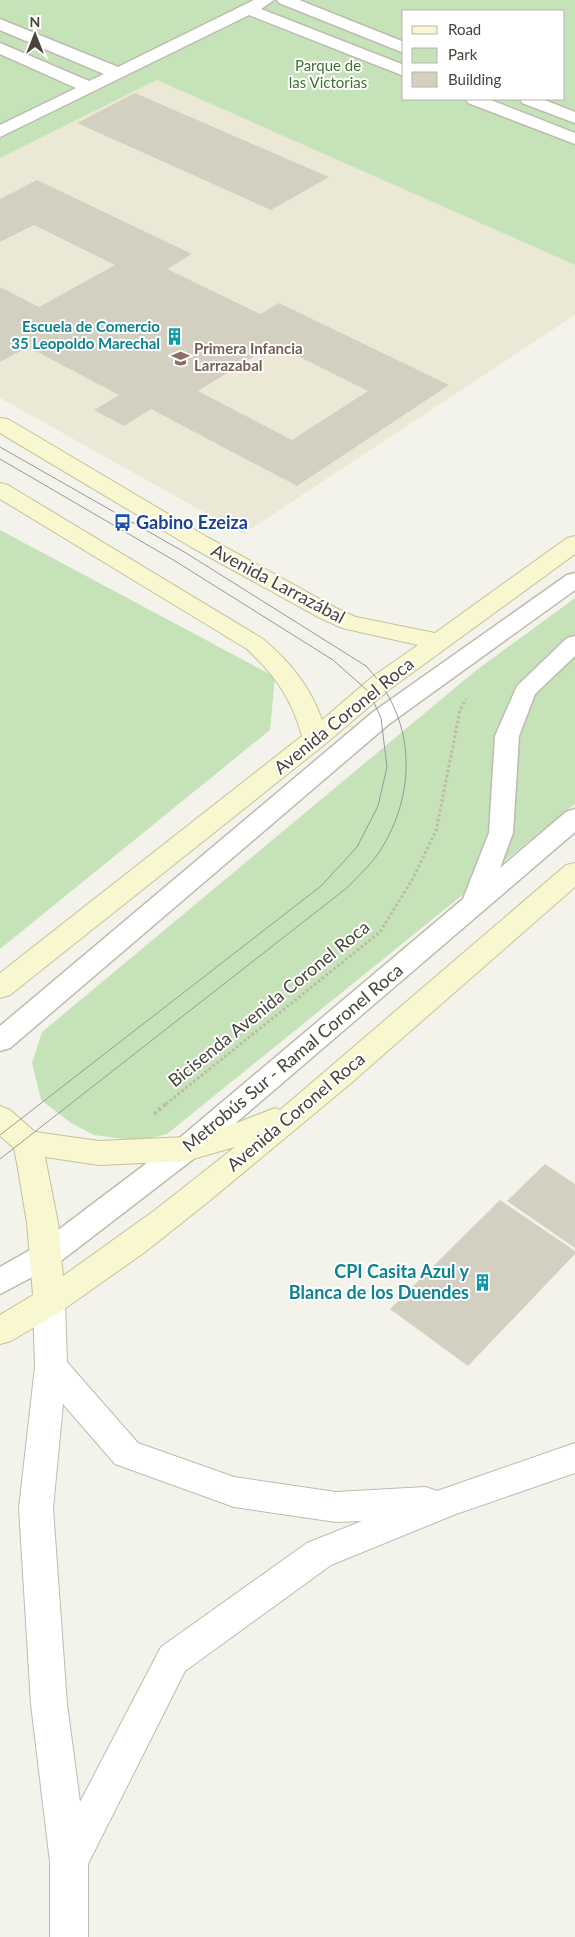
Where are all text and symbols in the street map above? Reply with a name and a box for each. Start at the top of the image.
north arrow [10,10,60,60]
legend [402,10,565,100]
text: N [30,13,40,30]
text: Road [448,20,481,38]
text: Park [448,45,478,63]
park label: Parque de las Victorias [289,56,367,91]
text: Building [448,70,501,88]
place label: Escuela de Comercio 35 Leopoldo Marechal [11,317,160,352]
building icon: Escuela de Comercio 35 Leopoldo Marechal [164,326,184,346]
place label: Primera Infancia Larrazabal [194,339,303,374]
school or university icon: Primera Infancia Larrazabal [170,348,190,368]
place label: Gabino Ezeiza [136,511,248,533]
bus stop icon: Gabino Ezeiza [112,513,132,533]
street label: Avenida Larrazábal [208,539,349,628]
street label: Avenida Coronel Roca [269,652,418,778]
street label: Bicisenda Avenida Coronel Roca [163,915,373,1091]
street label: Metrobús Sur - Ramal Coronel Roca [178,959,407,1156]
street label: Avenida Coronel Roca [222,1047,369,1175]
place label: CPI Casita Azul y Blanca de los Duendes [289,1260,469,1303]
building icon: CPI Casita Azul y Blanca de los Duendes [473,1272,493,1292]

